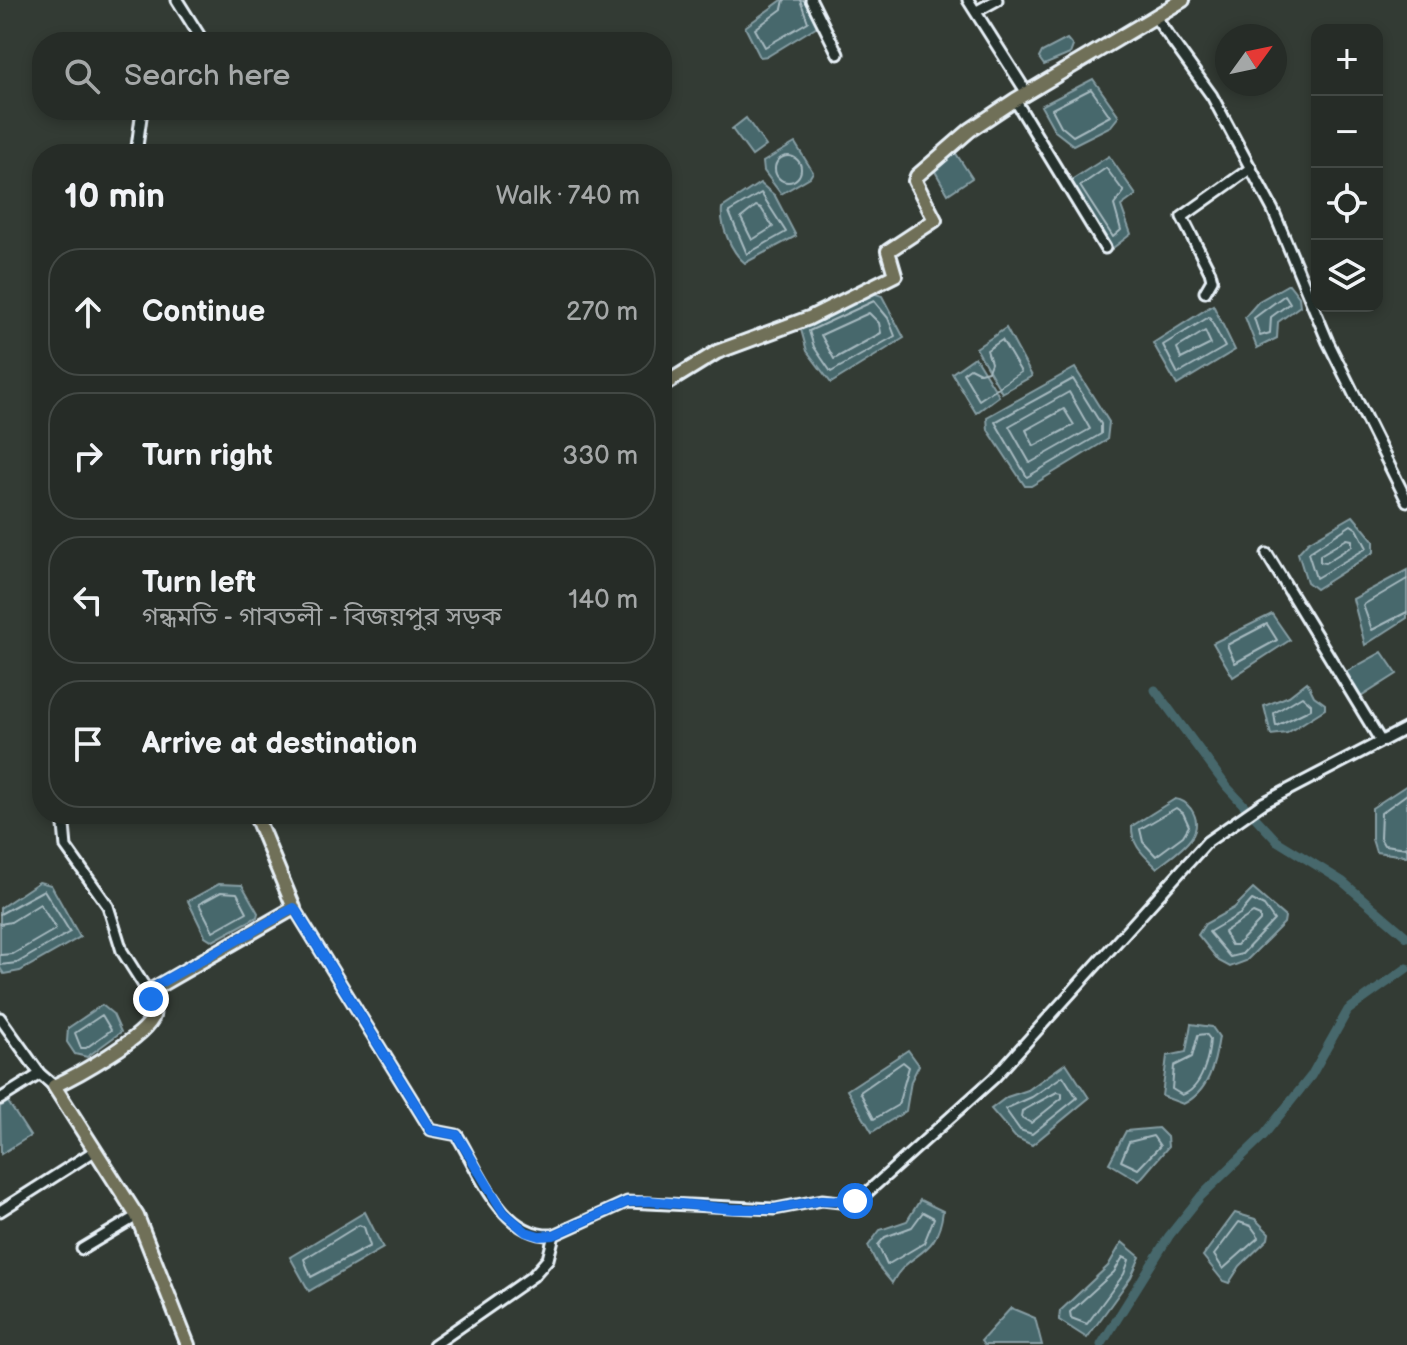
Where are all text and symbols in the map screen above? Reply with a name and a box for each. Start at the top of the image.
north arrow [1215,24,1287,96]
map controls [1311,24,1383,312]
button: + [1311,24,1383,96]
search box [32,32,672,120]
icon: search [60,54,104,98]
text: Search here [124,58,290,94]
button: − [1311,96,1383,168]
button: locate [1311,168,1383,240]
text: 10 min [64,176,165,217]
text: Walk · 740 m [496,181,640,212]
button: layers [1311,240,1383,312]
icon: ahead [66,290,110,334]
text: Continue [142,294,265,330]
text: 270 m [566,297,638,328]
icon: right [66,434,110,478]
text: Turn right [142,438,273,474]
text: 330 m [562,441,638,472]
text: Turn left [142,565,256,601]
icon: left [66,578,110,622]
text: 140 m [568,585,638,616]
text: গন্ধমতি - গাবতলী - বিজয়পুর সড়ক [142,602,502,633]
icon: arrive [66,722,110,766]
text: Arrive at destination [142,726,418,762]
route end [133,981,169,1017]
route start [837,1183,873,1219]

